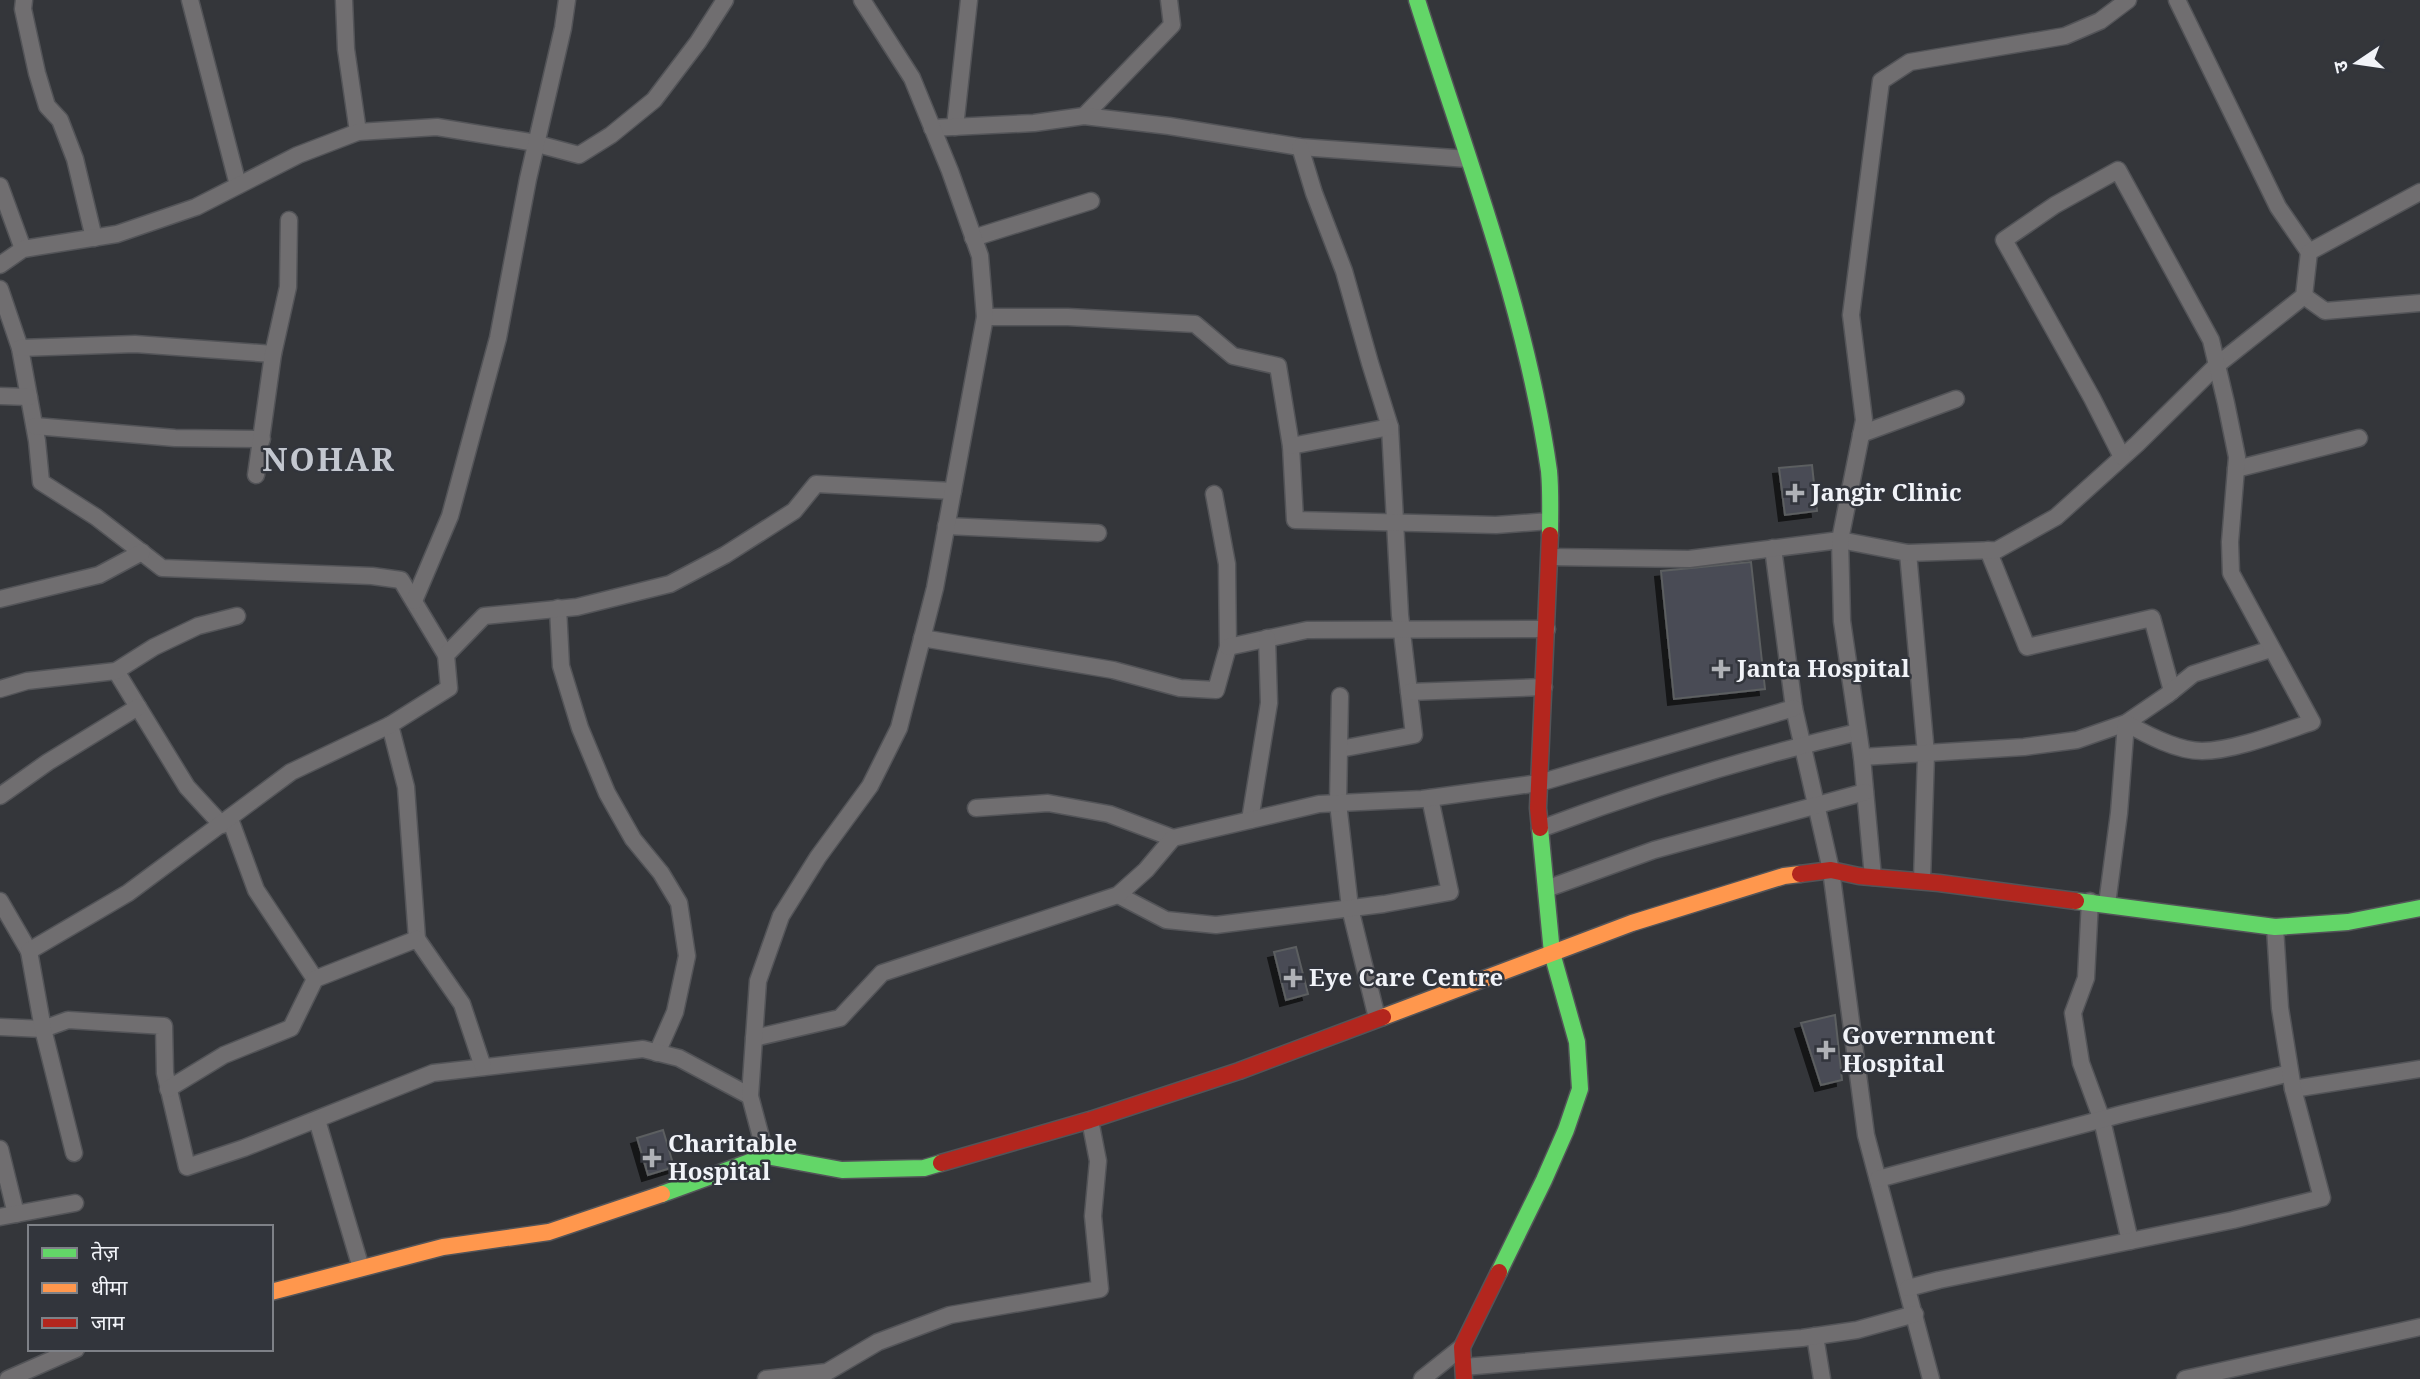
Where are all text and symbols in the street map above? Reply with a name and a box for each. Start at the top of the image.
north arrow [2322,28,2392,98]
text: उ [2326,58,2354,75]
district label: NOHAR [262,437,396,480]
place label: Jangir Clinic [1810,475,1962,508]
marker: Jangir Clinic [1785,483,1805,503]
place label: Janta Hospital [1736,651,1910,684]
marker: Janta Hospital [1711,659,1731,679]
place label: Eye Care Centre [1309,960,1503,993]
marker: Eye Care Centre [1283,968,1303,988]
place label: Government Hospital [1842,1018,1995,1079]
marker: Government Hospital [1816,1040,1836,1060]
place label: Charitable Hospital [668,1126,797,1187]
marker: Charitable Hospital [642,1148,662,1168]
legend [28,1225,273,1351]
text: तेज़ [91,1238,119,1266]
text: धीमा [91,1273,128,1301]
text: जाम [91,1308,125,1336]

